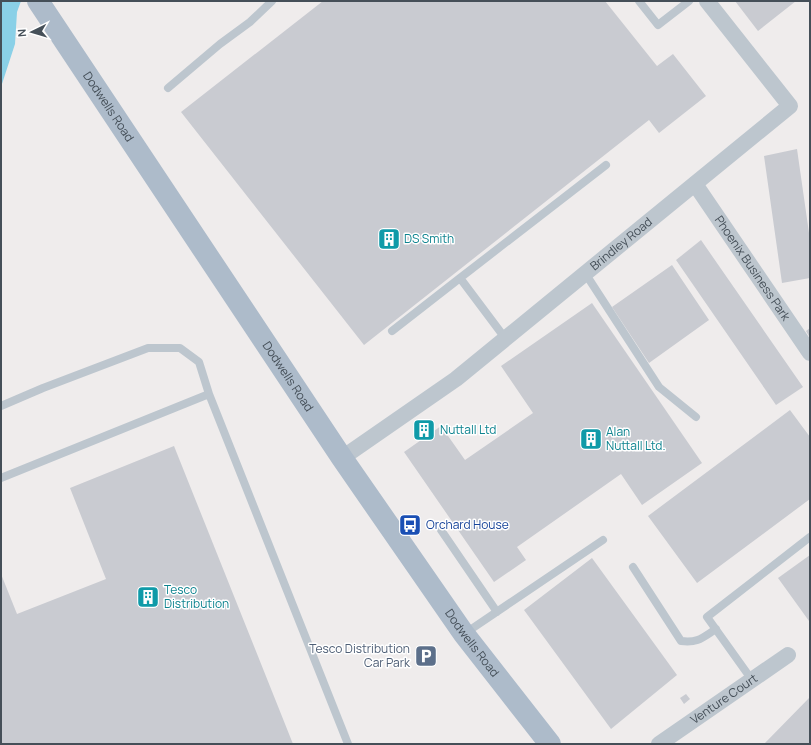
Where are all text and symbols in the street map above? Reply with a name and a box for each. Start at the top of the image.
north arrow [12,12,52,52]
text: N [14,28,29,38]
street label: Dodwells Road [79,68,138,145]
street label: Phoenix Business Park [711,212,795,325]
street label: Brindley Road [586,213,656,274]
building icon: DS Smith [376,226,402,252]
place label: DS Smith [404,230,454,247]
street label: Dodwells Road [259,338,318,415]
building icon: Nuttall Ltd [411,417,437,443]
place label: Nuttall Ltd [440,421,496,438]
place label: Alan Nuttall Ltd. [606,423,665,454]
building icon: Alan Nuttall Ltd. [578,426,604,452]
bus stop icon: Orchard House [397,512,423,538]
place label: Orchard House [426,516,509,533]
place label: Tesco Distribution [164,581,229,612]
building icon: Tesco Distribution [135,584,161,610]
street label: Dodwells Road [441,605,503,680]
place label: Tesco Distribution Car Park [309,640,411,671]
parking icon: Tesco Distribution Car Park [413,643,439,669]
street label: Venture Court [687,669,761,728]

